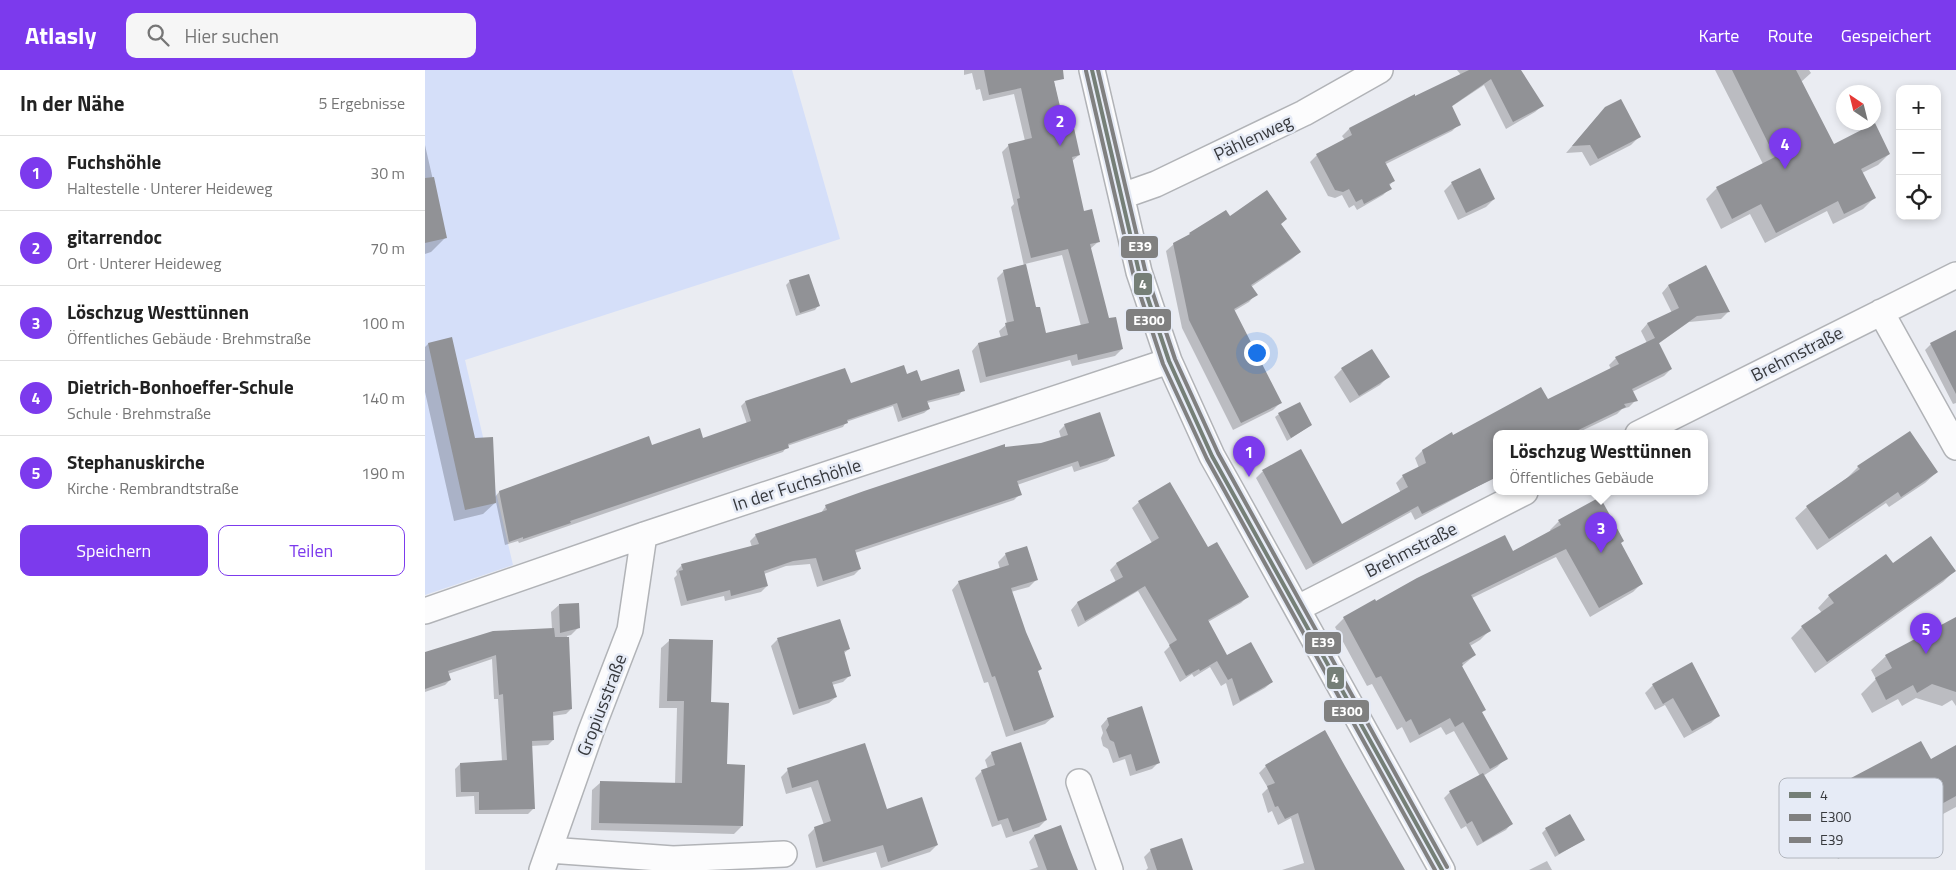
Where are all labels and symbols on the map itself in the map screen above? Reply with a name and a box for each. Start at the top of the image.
north arrow [1836,85,1881,130]
pin: 2 [1044,105,1076,146]
street label: Pählenweg [1209,108,1297,168]
pin: 4 [1769,128,1801,169]
line badge: E39 [1120,235,1159,259]
text: E39 [1128,235,1152,256]
line badge: 4 [1133,272,1153,296]
text: 4 [1139,273,1147,294]
line badge: E300 [1125,308,1172,332]
text: E300 [1133,309,1165,330]
street label: Brehmstraße [1746,319,1848,388]
your location [1244,340,1270,366]
pin: 1 [1233,436,1265,477]
street label: In der Fuchshöhle [729,451,865,518]
pin: 3 [1585,512,1617,553]
street label: Brehmstraße [1360,515,1462,584]
pin: 5 [1910,613,1942,654]
line badge: E39 [1304,631,1342,655]
text: E39 [1311,631,1335,652]
street label: Gropiusstraße [570,650,633,760]
line badge: 4 [1326,666,1345,690]
text: 4 [1331,667,1339,688]
line badge: E300 [1323,699,1370,723]
text: E300 [1331,700,1363,721]
legend [1779,778,1943,858]
text: 4 [1820,784,1828,805]
text: E300 [1820,806,1851,827]
text: E39 [1820,829,1844,850]

